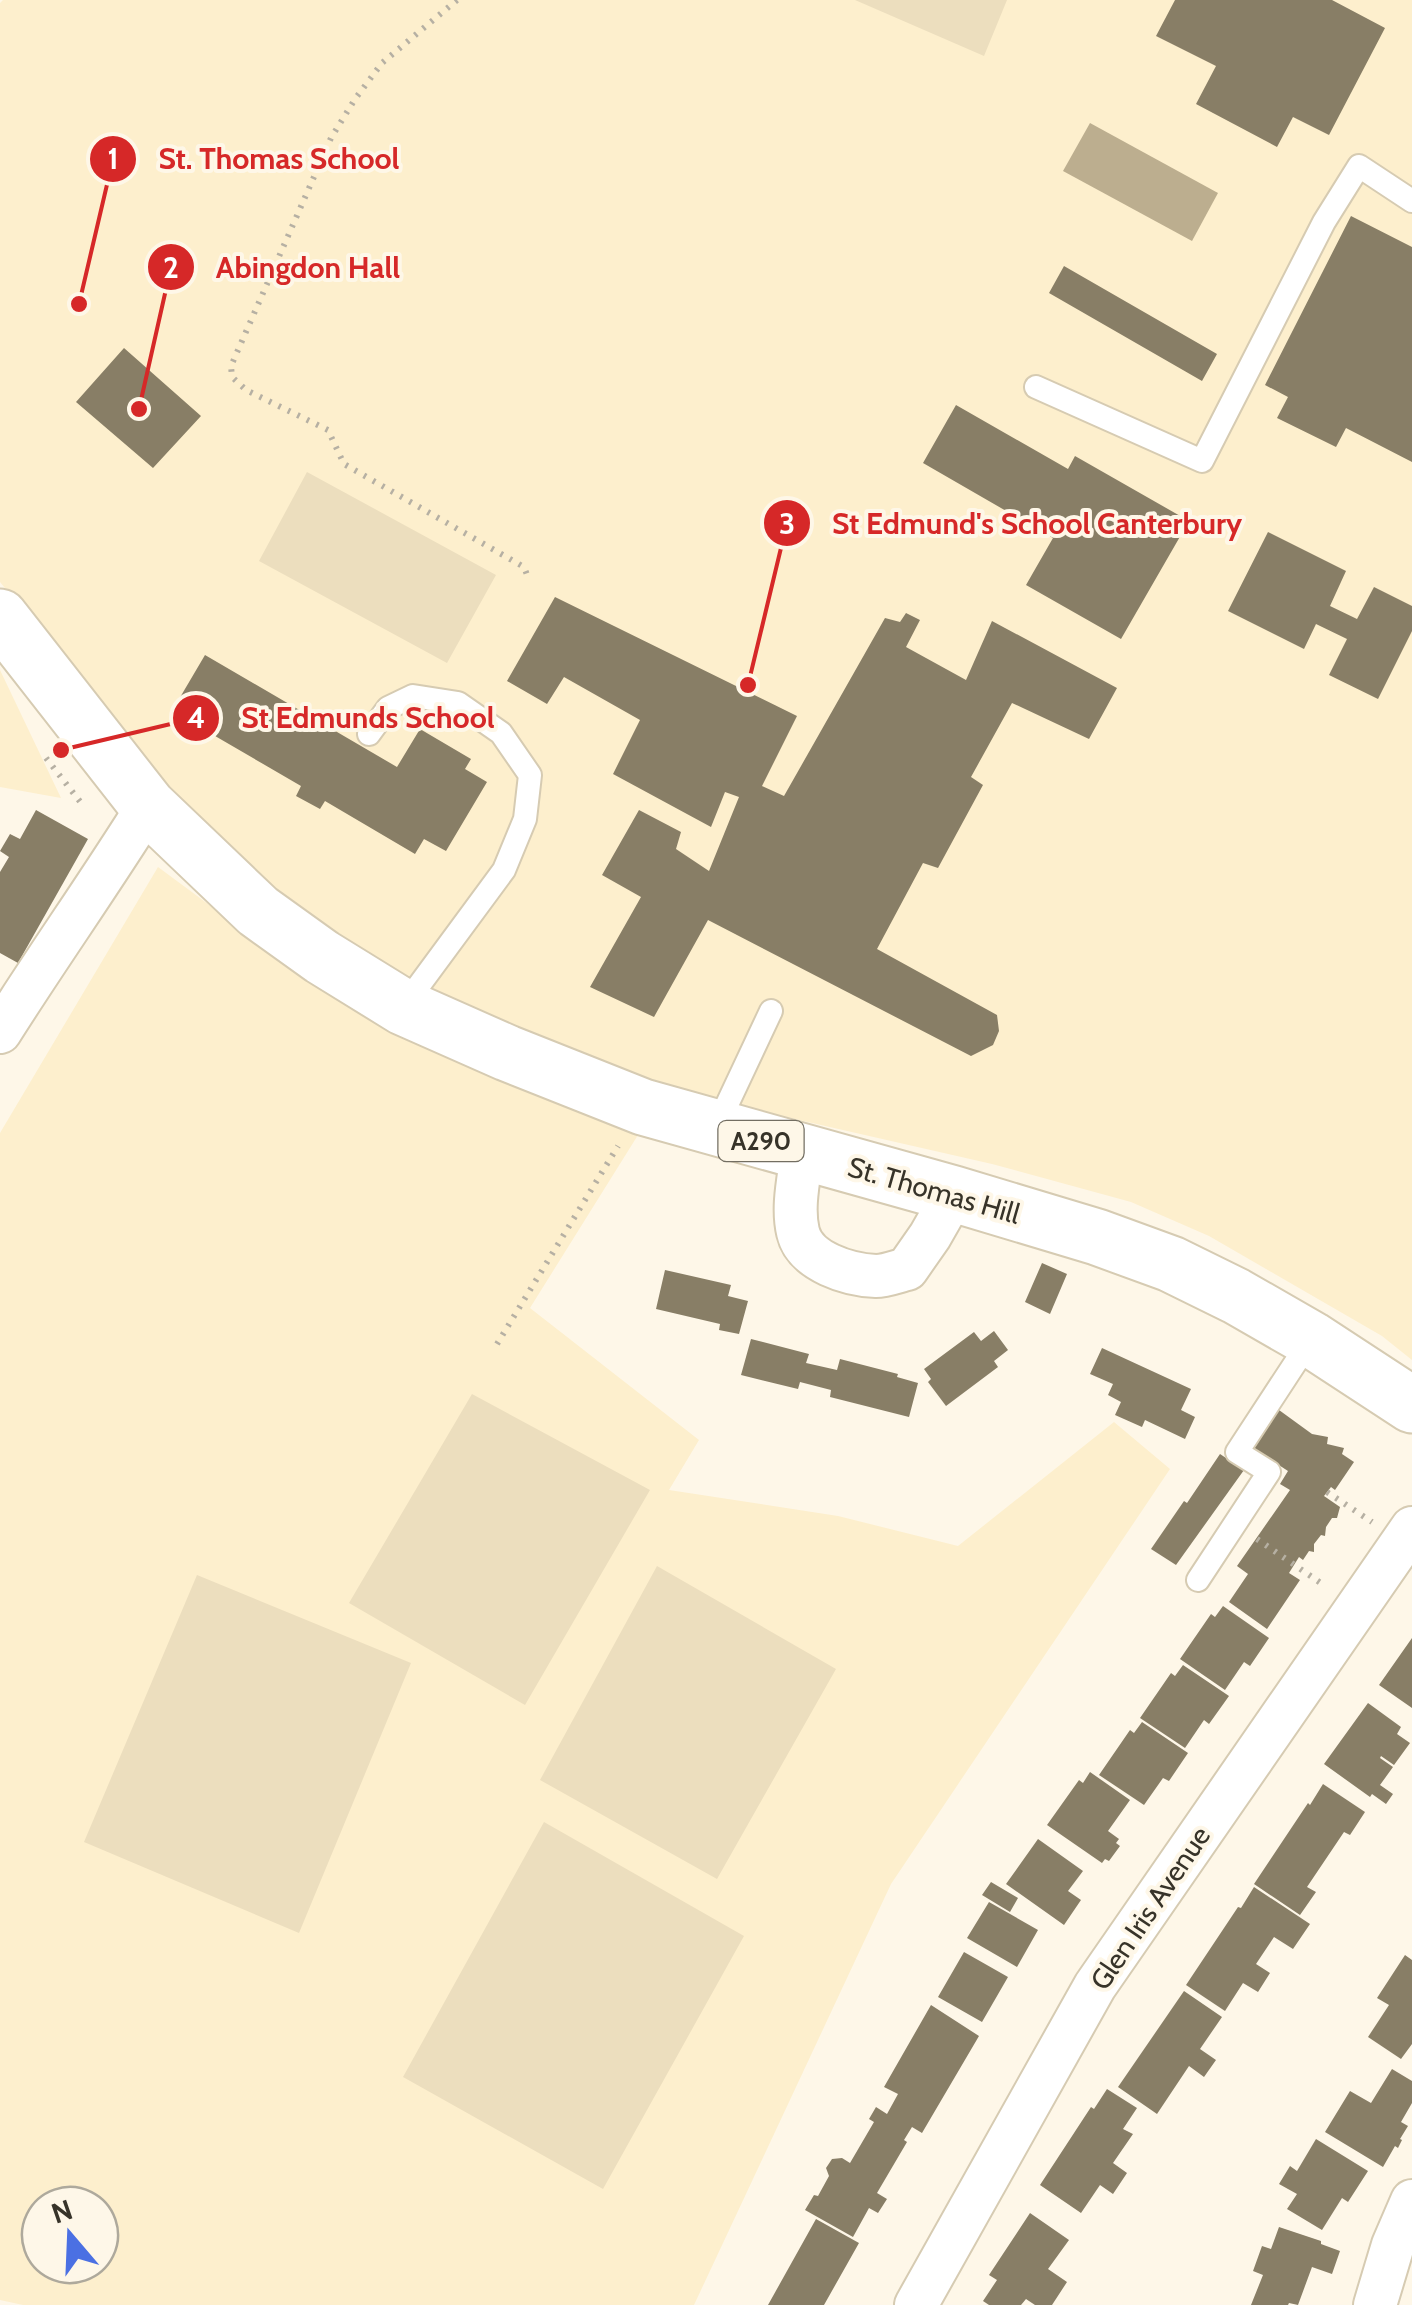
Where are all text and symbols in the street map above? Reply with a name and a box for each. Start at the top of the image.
callout: St. Thomas School [88,129,419,189]
text: 1 [107,140,119,177]
text: St. Thomas School [159,140,400,177]
callout: Abingdon Hall [146,237,420,297]
text: 2 [163,249,179,286]
text: Abingdon Hall [216,249,400,286]
callout: St Edmund's School Canterbury [762,493,1263,553]
text: 3 [779,505,795,542]
text: St Edmund's School Canterbury [832,505,1243,542]
callout: St Edmunds School [171,688,514,748]
text: 4 [187,699,205,736]
text: St Edmunds School [241,699,495,736]
road number: A290 [718,1121,804,1161]
street label: St. Thomas Hill [844,1149,1024,1231]
street label: Glen Iris Avenue [1083,1820,1217,1996]
north arrow [20,2185,120,2285]
text: N [47,2192,77,2231]

